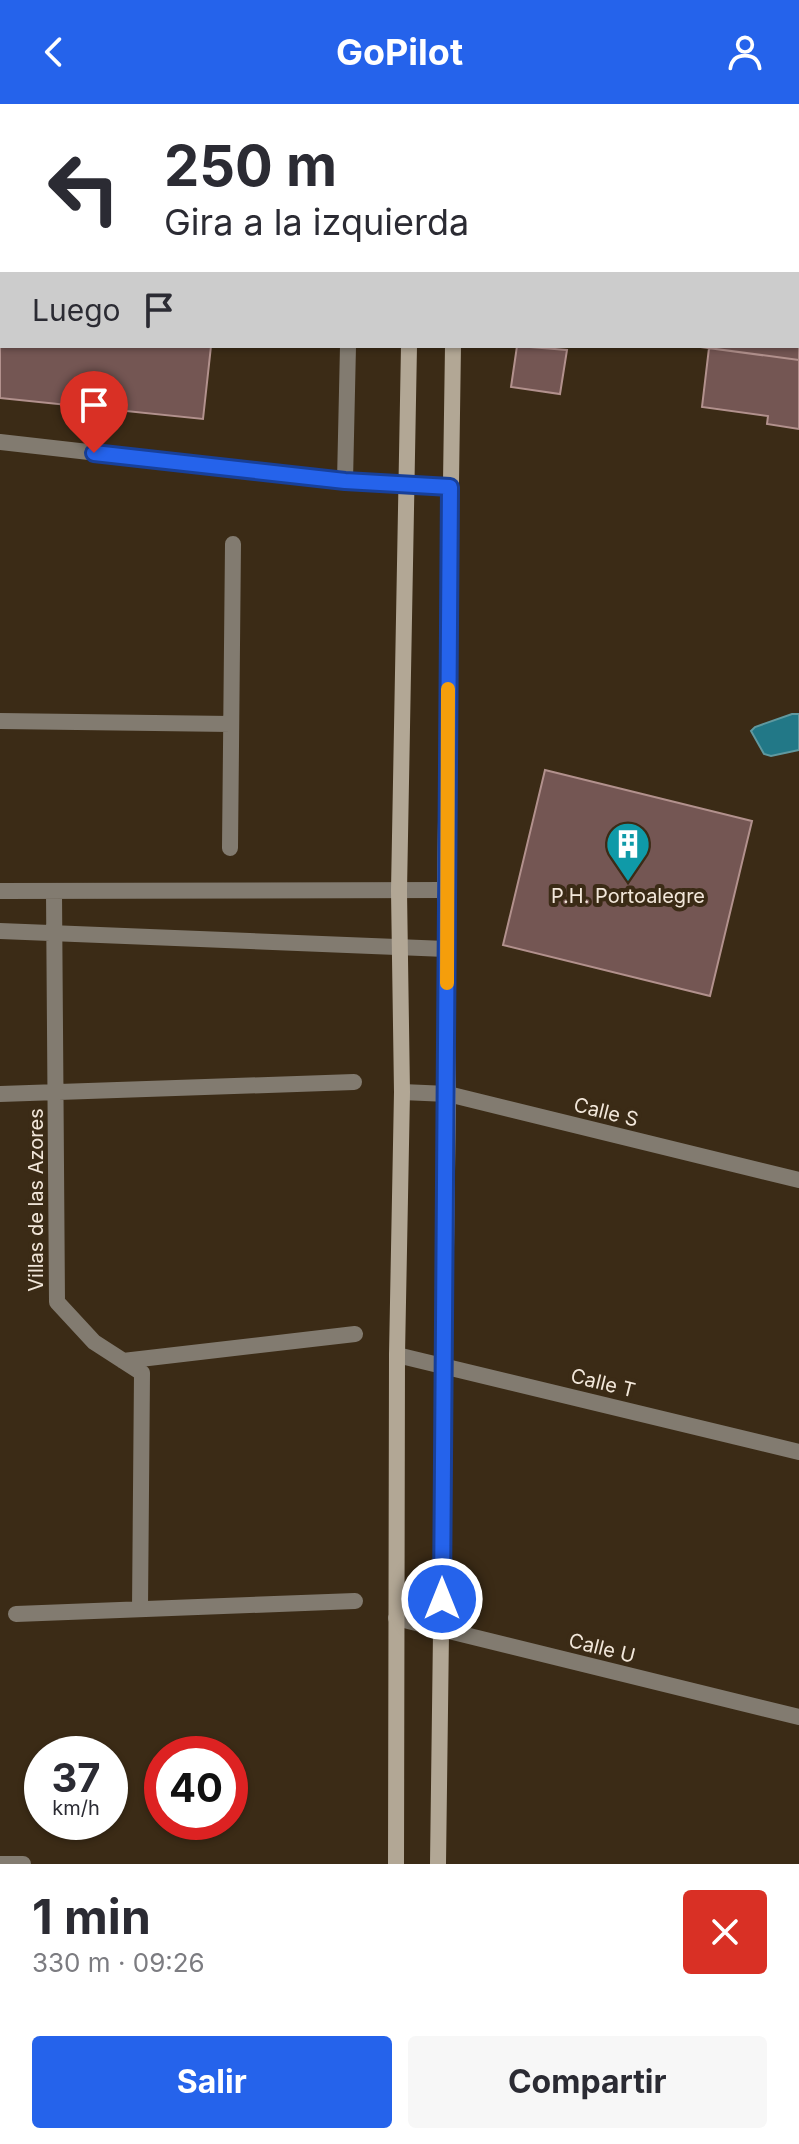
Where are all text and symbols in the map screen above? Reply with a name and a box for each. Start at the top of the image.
icon: back [32,30,76,74]
text: GoPilot [336,30,463,74]
icon: person [723,30,767,74]
text: 250 m [164,132,337,200]
icon: left [32,136,136,240]
text: Gira a la izquierda [164,200,469,244]
icon: arrive [137,288,181,332]
text: Luego [32,292,121,328]
pin [60,371,128,453]
icon: arrive [72,383,116,427]
building icon: P.H. Portoalegre [604,820,652,883]
place label: P.H. Portoalegre [551,884,705,908]
street label: Calle S [571,1092,641,1132]
street label: Villas de las Azores [24,1108,48,1292]
street label: Calle T [568,1363,638,1403]
position arrow [400,1557,484,1641]
street label: Calle U [566,1628,638,1668]
speed limit sign: 40 [144,1736,248,1840]
text: 37 [51,1753,101,1802]
text: km/h [52,1796,100,1820]
text: 1 min [32,1887,151,1946]
button: close [683,1890,767,1974]
text: 330 m · 09:26 [32,1947,205,1978]
button: Salir [32,2036,392,2128]
button: Compartir [408,2036,767,2128]

